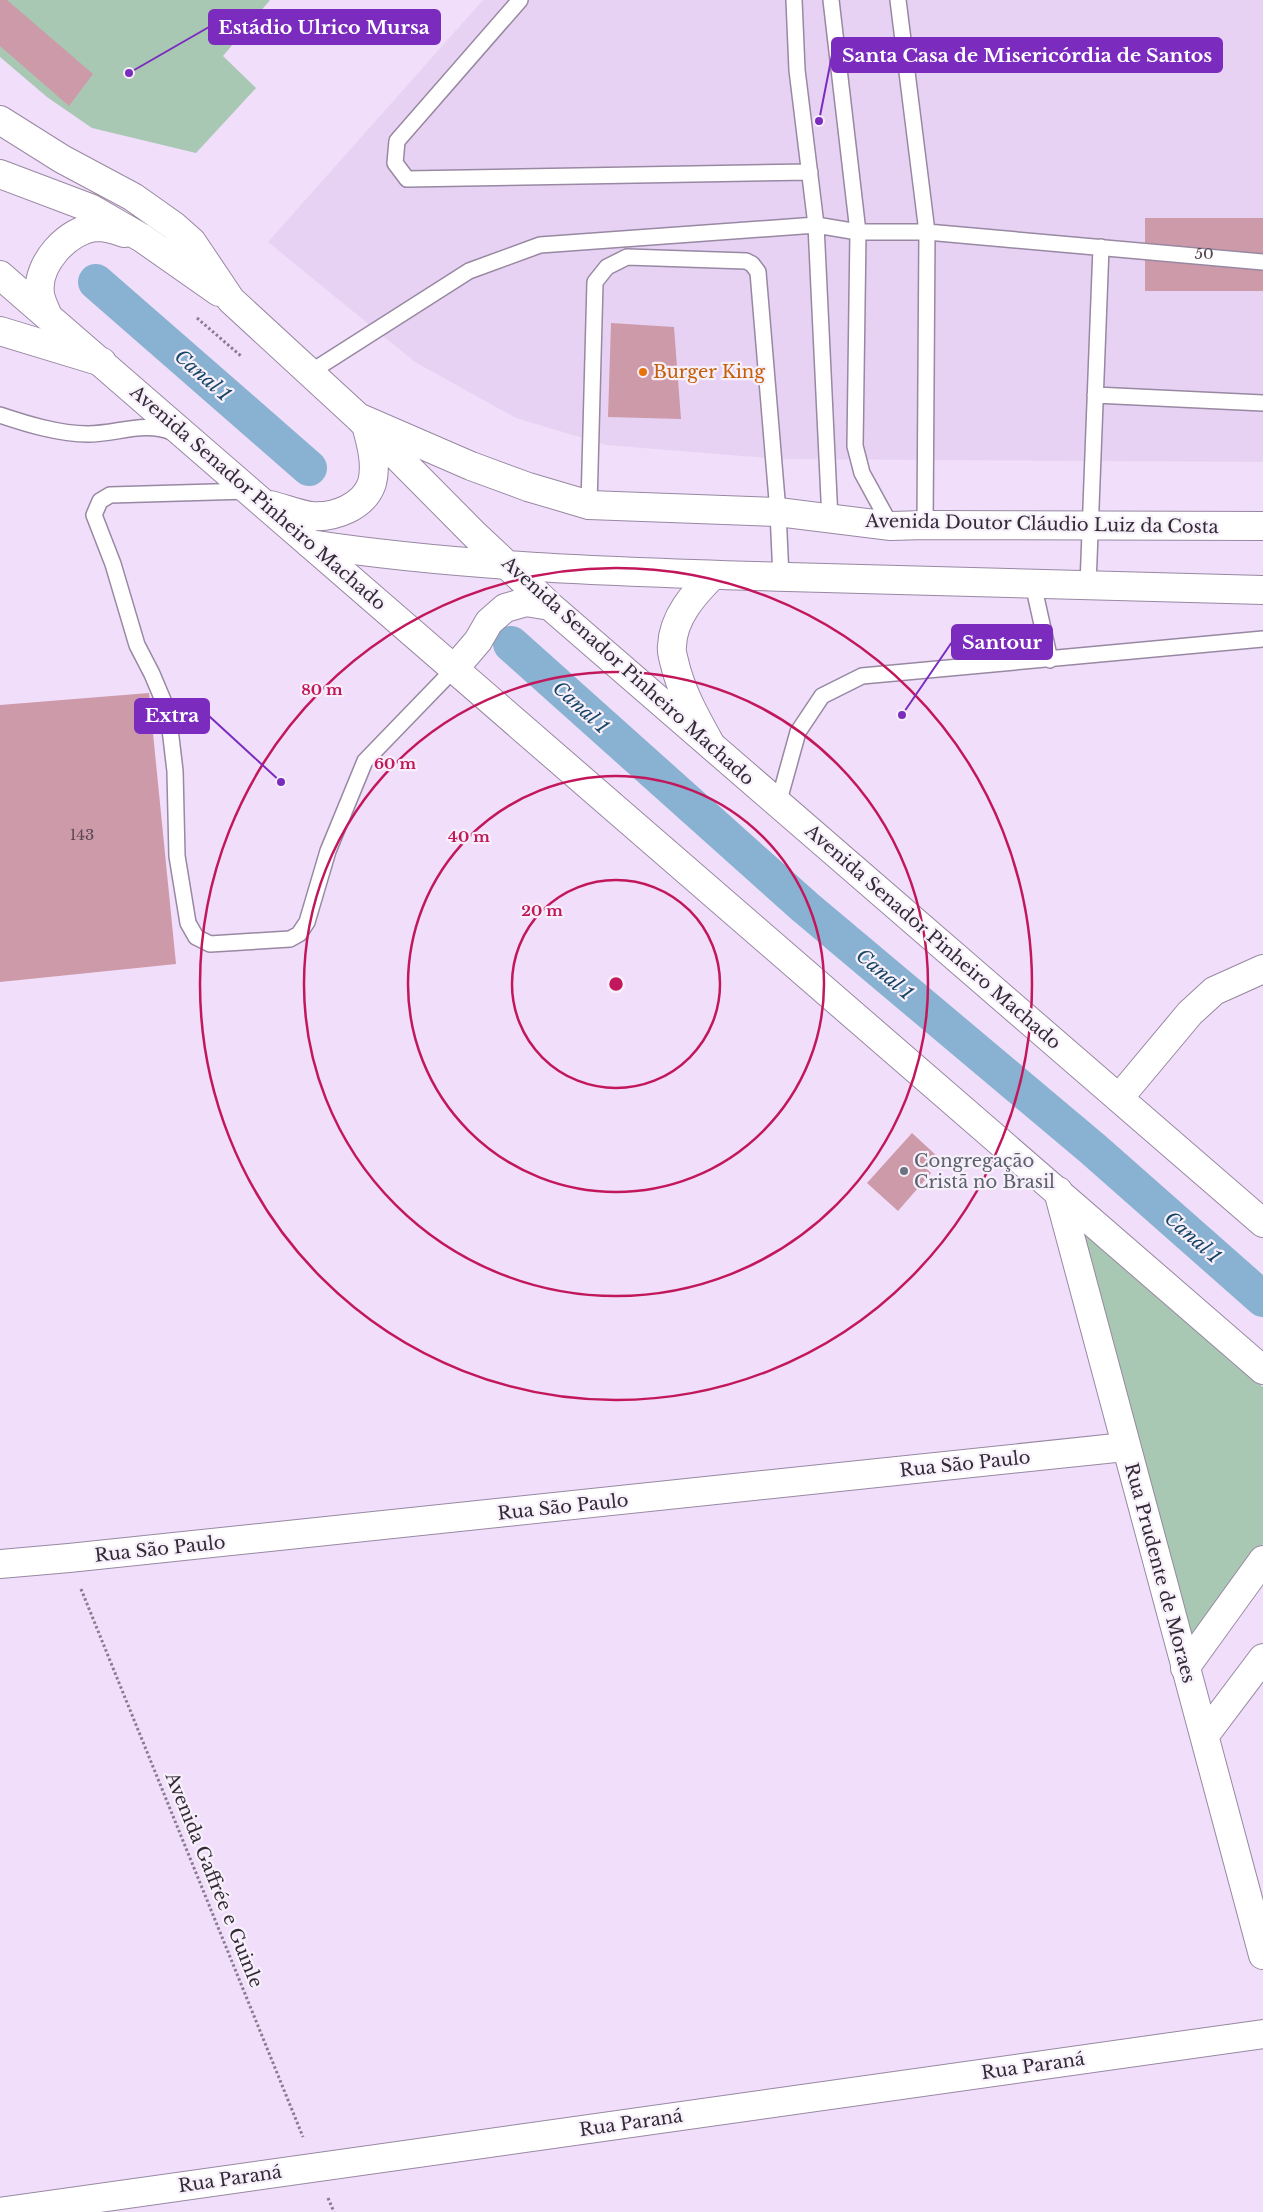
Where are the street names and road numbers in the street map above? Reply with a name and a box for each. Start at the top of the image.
street label: Avenida Senador Pinheiro Machado [125,380,390,615]
street label: Avenida Doutor Cláudio Luiz da Costa [864,510,1219,538]
street label: Avenida Senador Pinheiro Machado [497,551,759,790]
street label: Avenida Senador Pinheiro Machado [800,819,1065,1054]
street label: Rua São Paulo [898,1446,1032,1482]
street label: Rua Prudente de Moraes [1120,1461,1200,1685]
street label: Rua São Paulo [496,1489,630,1525]
street label: Rua São Paulo [93,1531,227,1567]
street label: Avenida Gaffrée e Guinle [160,1768,267,1991]
street label: Rua Paraná [980,2048,1086,2084]
street label: Rua Paraná [578,2105,684,2141]
street label: Rua Paraná [177,2161,283,2197]

